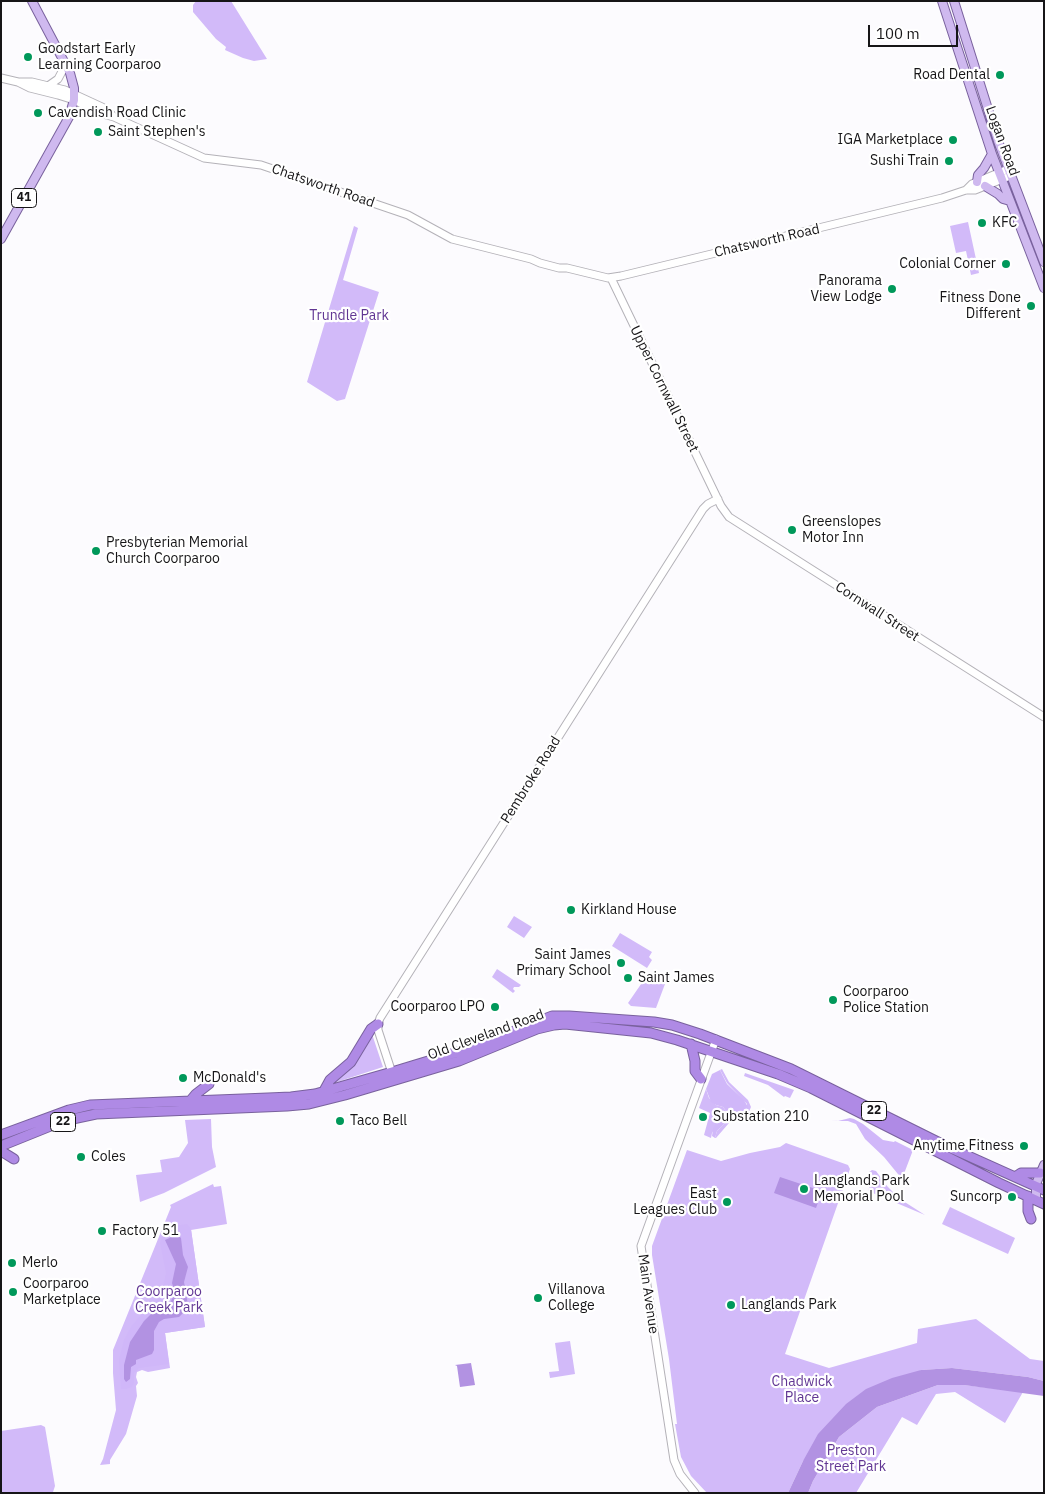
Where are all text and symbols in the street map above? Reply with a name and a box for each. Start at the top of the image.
scale bar [870,15,960,47]
text: 100 m [876,24,920,43]
place label: Goodstart Early Learning Coorparoo [38,41,161,74]
marker: Goodstart Early Learning Coorparoo [22,51,34,63]
place label: Road Dental [913,67,990,83]
marker: Road Dental [994,69,1006,81]
street label: Logan Road [982,104,1022,178]
place label: Cavendish Road Clinic [48,105,186,121]
marker: Cavendish Road Clinic [32,107,44,119]
place label: Saint Stephen's [108,124,206,140]
marker: Saint Stephen's [92,126,104,138]
place label: IGA Marketplace [838,132,943,148]
marker: IGA Marketplace [947,134,959,146]
place label: Sushi Train [870,153,939,169]
marker: Sushi Train [943,155,955,167]
street label: Chatsworth Road [269,161,377,211]
road number: 41 [12,188,36,208]
place label: KFC [992,215,1017,231]
marker: KFC [976,217,988,229]
street label: Chatsworth Road [713,221,821,261]
place label: Colonial Corner [899,256,996,272]
marker: Colonial Corner [1000,258,1012,270]
place label: Panorama View Lodge [810,273,882,306]
marker: Panorama View Lodge [886,283,898,295]
place label: Fitness Done Different [939,290,1021,322]
marker: Fitness Done Different [1025,300,1037,312]
park label: Trundle Park [309,308,389,324]
street label: Upper Cornwall Street [626,323,702,455]
place label: Greenslopes Motor Inn [802,514,881,546]
marker: Greenslopes Motor Inn [786,524,798,536]
place label: Presbyterian Memorial Church Coorparoo [106,535,248,568]
marker: Presbyterian Memorial Church Coorparoo [90,545,102,557]
street label: Cornwall Street [832,579,922,645]
street label: Pembroke Road [498,733,564,827]
place label: Kirkland House [581,902,677,918]
marker: Kirkland House [565,904,577,916]
place label: Saint James Primary School [516,947,611,980]
marker: Saint James Primary School [615,957,627,969]
place label: Saint James [638,970,715,986]
marker: Saint James [622,972,634,984]
place label: Coorparoo Police Station [843,984,929,1016]
marker: Coorparoo Police Station [827,994,839,1006]
place label: Coorparoo LPO [390,999,485,1015]
marker: Coorparoo LPO [489,1001,501,1013]
street label: Old Cleveland Road [426,1006,546,1064]
place label: McDonald's [193,1070,266,1086]
marker: McDonald's [177,1072,189,1084]
road number: 22 [862,1102,886,1120]
place label: Substation 210 [713,1109,809,1125]
marker: Substation 210 [697,1111,709,1123]
road number: 22 [50,1112,76,1132]
place label: Taco Bell [350,1113,407,1129]
marker: Taco Bell [334,1115,346,1127]
place label: Anytime Fitness [913,1138,1014,1154]
marker: Anytime Fitness [1018,1140,1030,1152]
place label: Coles [91,1149,126,1165]
marker: Coles [75,1151,87,1163]
place label: Langlands Park Memorial Pool [814,1173,910,1206]
marker: Langlands Park Memorial Pool [798,1183,810,1195]
place label: East Leagues Club [633,1186,717,1218]
place label: Suncorp [950,1189,1002,1205]
marker: Suncorp [1006,1191,1018,1203]
marker: East Leagues Club [721,1196,733,1208]
place label: Factory 51 [112,1223,179,1239]
marker: Factory 51 [96,1225,108,1237]
street label: Main Avenue [634,1253,662,1335]
place label: Merlo [22,1255,58,1271]
marker: Merlo [6,1257,18,1269]
place label: Coorparoo Marketplace [23,1276,101,1308]
place label: Villanova College [548,1282,605,1314]
park label: Coorparoo Creek Park [135,1284,203,1316]
marker: Coorparoo Marketplace [7,1286,19,1298]
marker: Villanova College [532,1292,544,1304]
place label: Langlands Park [741,1297,837,1313]
marker: Langlands Park [725,1299,737,1311]
park label: Chadwick Place [772,1374,832,1406]
park label: Preston Street Park [816,1443,886,1475]

